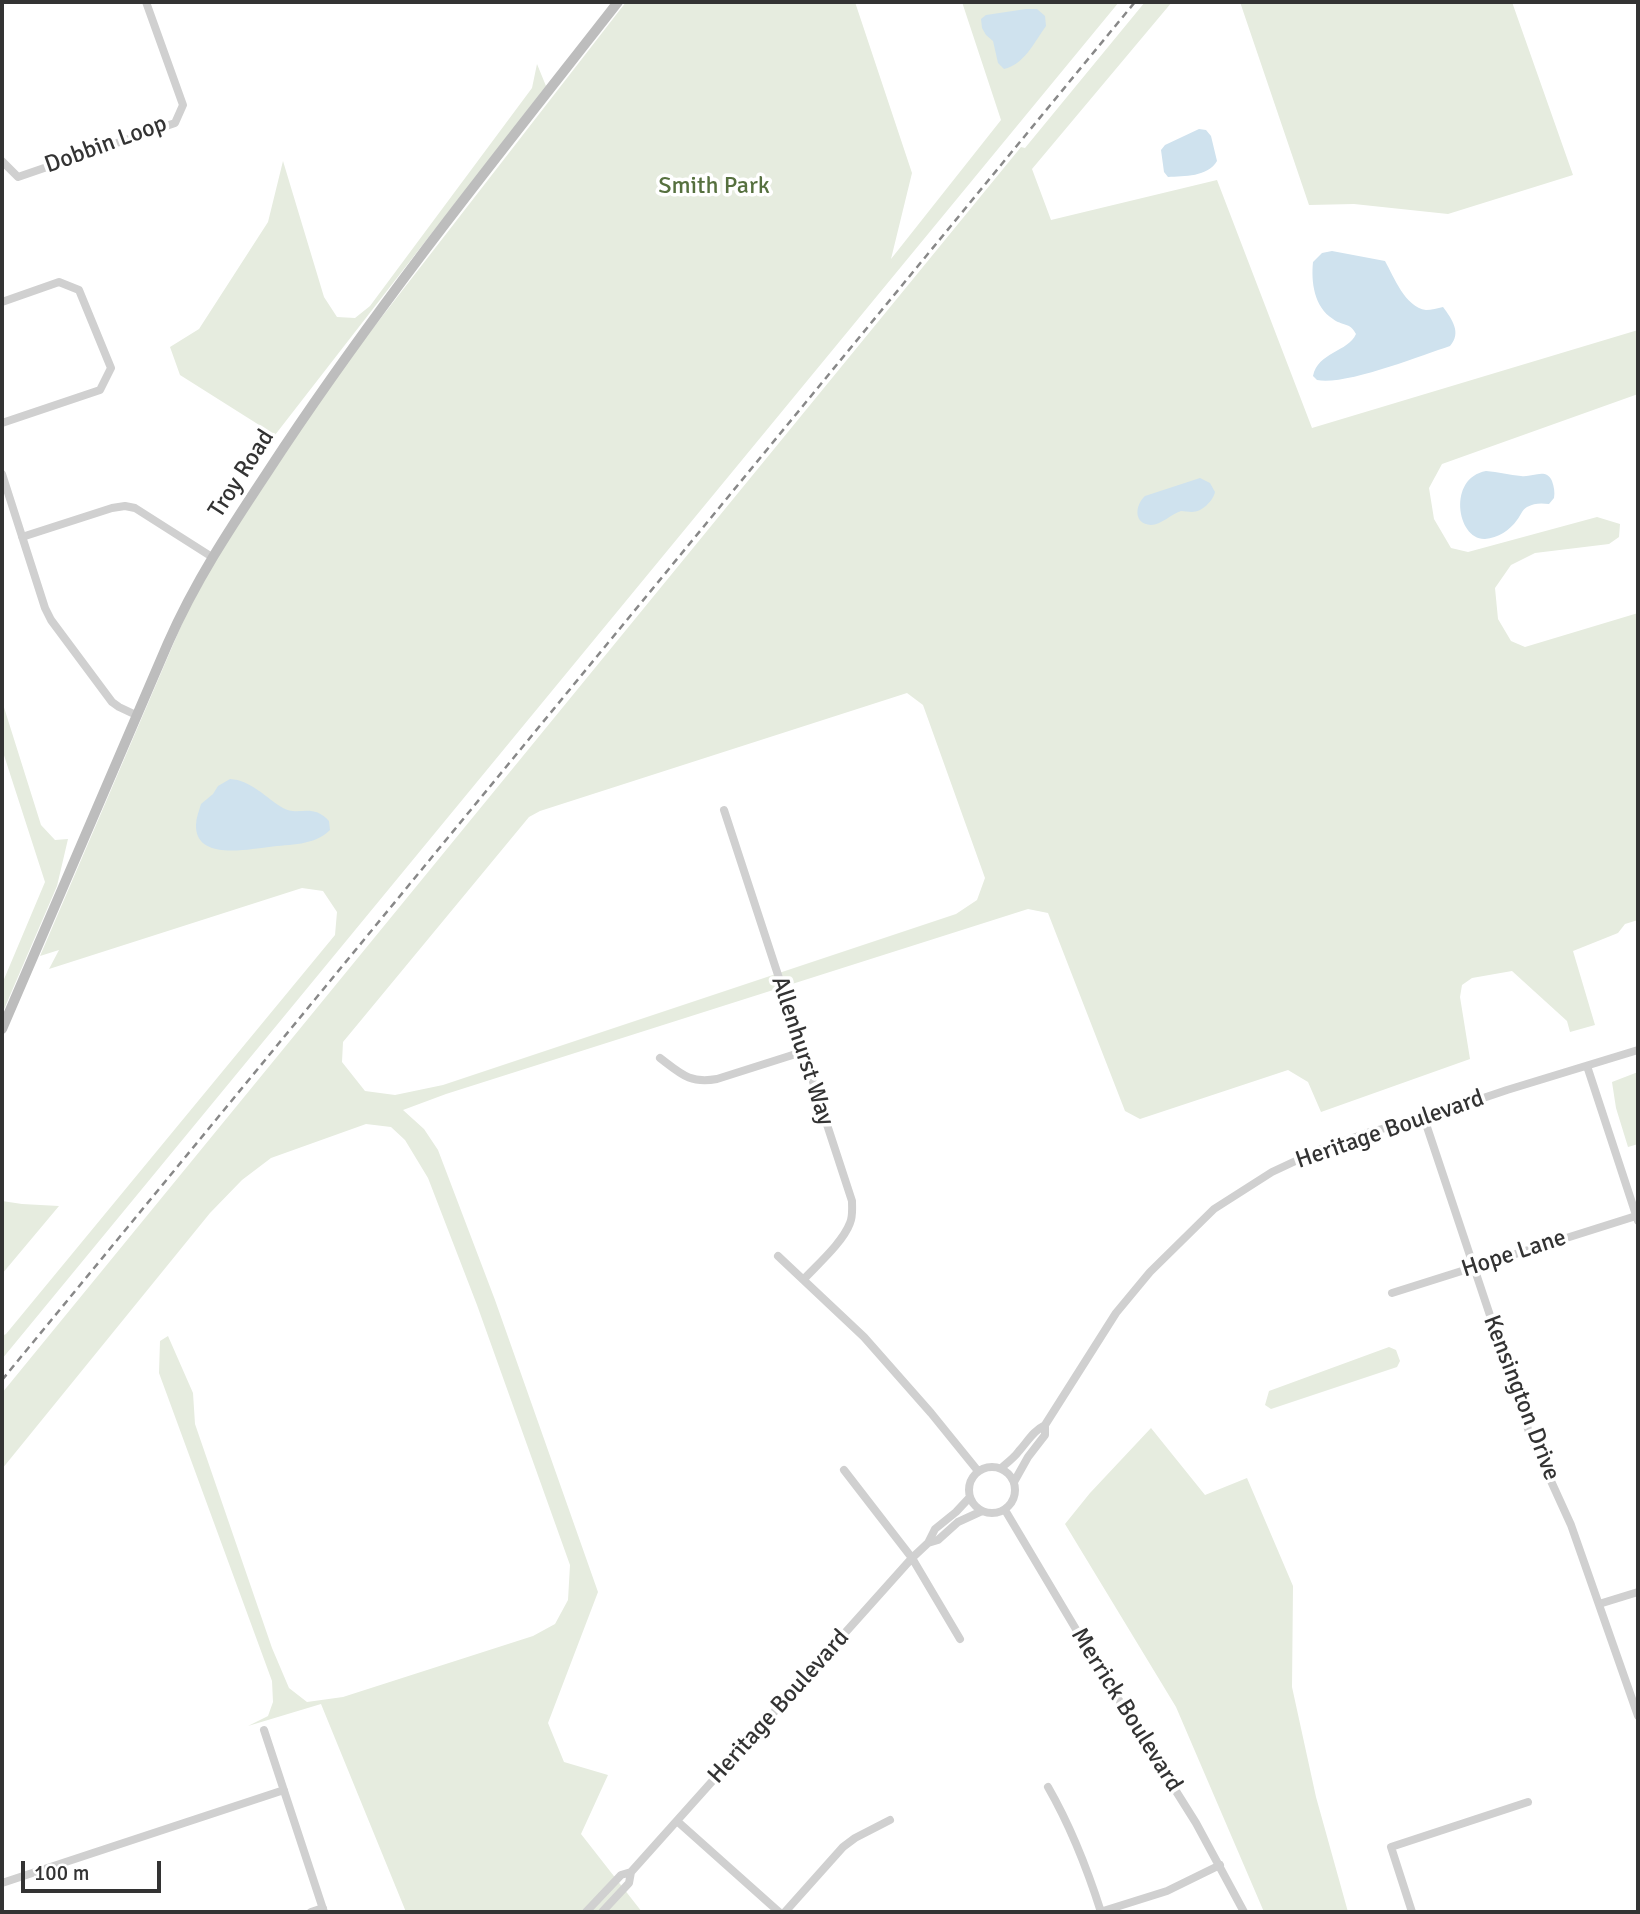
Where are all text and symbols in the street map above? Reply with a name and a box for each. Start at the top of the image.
street label: Dobbin Loop [41,110,171,180]
park label: Smith Park [658,173,770,201]
street label: Troy Road [203,425,281,523]
street label: Allenhurst Way [764,973,840,1129]
street label: Heritage Boulevard [1292,1084,1488,1176]
street label: Hope Lane [1458,1224,1570,1284]
street label: Kensington Drive [1476,1311,1566,1485]
street label: Merrick Boulevard [1064,1623,1188,1797]
street label: Heritage Boulevard [702,1624,856,1790]
scale bar [24,1848,164,1892]
text: 100 m [34,1860,89,1886]

